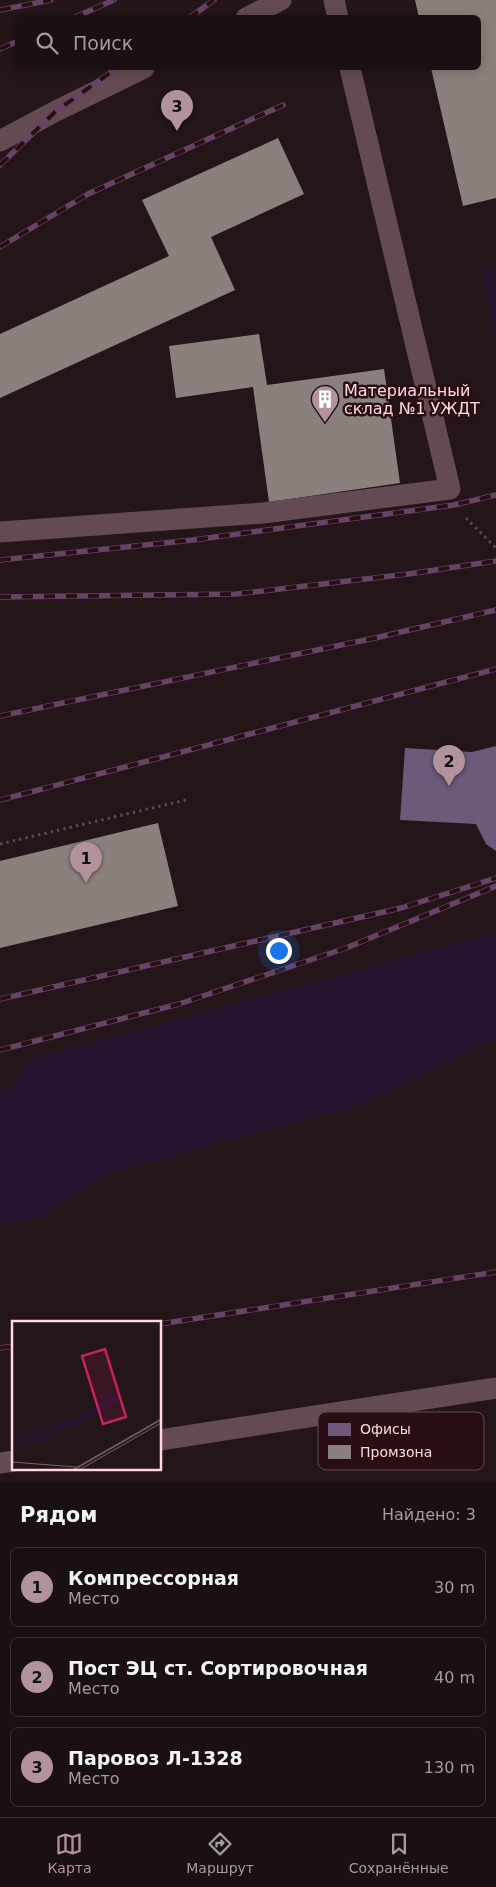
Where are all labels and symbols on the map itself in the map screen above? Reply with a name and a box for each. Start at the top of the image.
pin: 3 [161,90,193,131]
place label: Материальный склад №1 УЖДТ [344,381,480,418]
building icon: Материальный склад №1 УЖДТ [310,384,340,423]
pin: 2 [433,745,465,786]
pin: 1 [70,842,102,883]
your location [266,938,292,964]
inset map [12,1321,161,1470]
legend [318,1412,484,1470]
text: Офисы [360,1421,411,1437]
text: Промзона [360,1444,432,1460]

